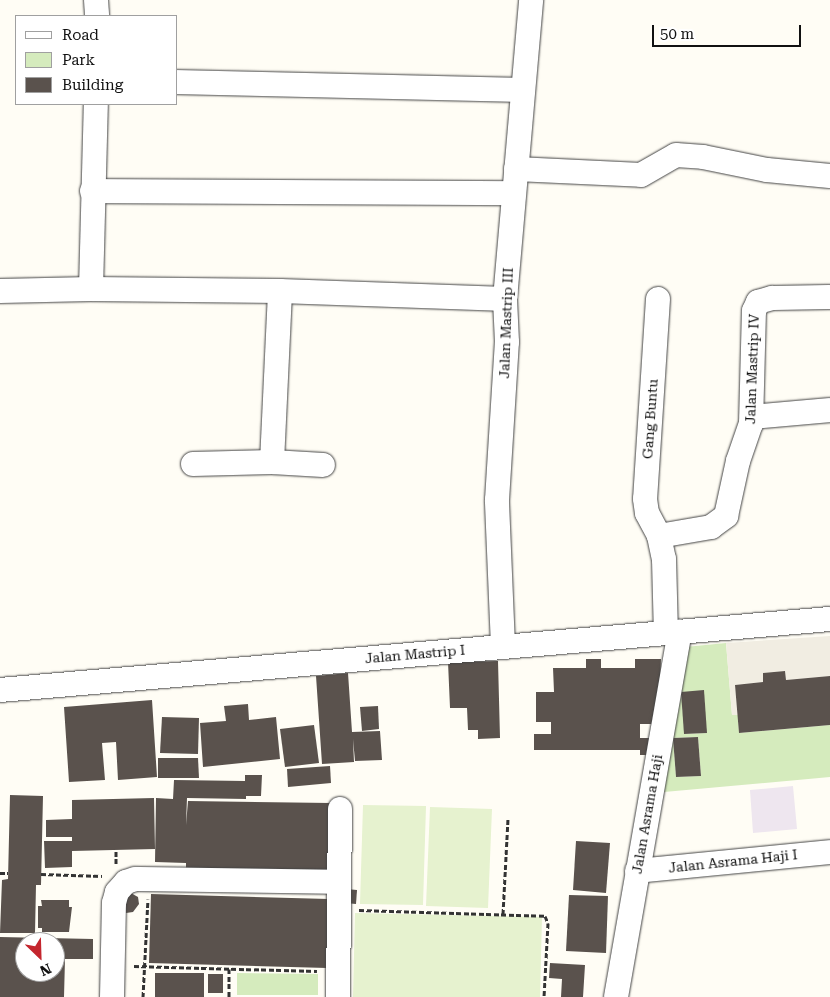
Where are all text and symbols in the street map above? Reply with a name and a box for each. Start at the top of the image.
legend [15,15,178,105]
scale bar [655,15,804,47]
text: 50 m [660,25,694,43]
text: Road [62,26,99,44]
text: Park [62,51,95,69]
text: Building [62,76,123,94]
street label: Jalan Mastrip III [496,267,516,379]
street label: Jalan Mastrip IV [742,314,762,424]
street label: Gang Buntu [639,378,661,460]
street label: Jalan Mastrip I [364,641,466,667]
street label: Jalan Asrama Haji [628,753,666,875]
street label: Jalan Asrama Haji I [668,846,798,876]
north arrow [15,932,65,982]
text: N [38,960,54,979]

